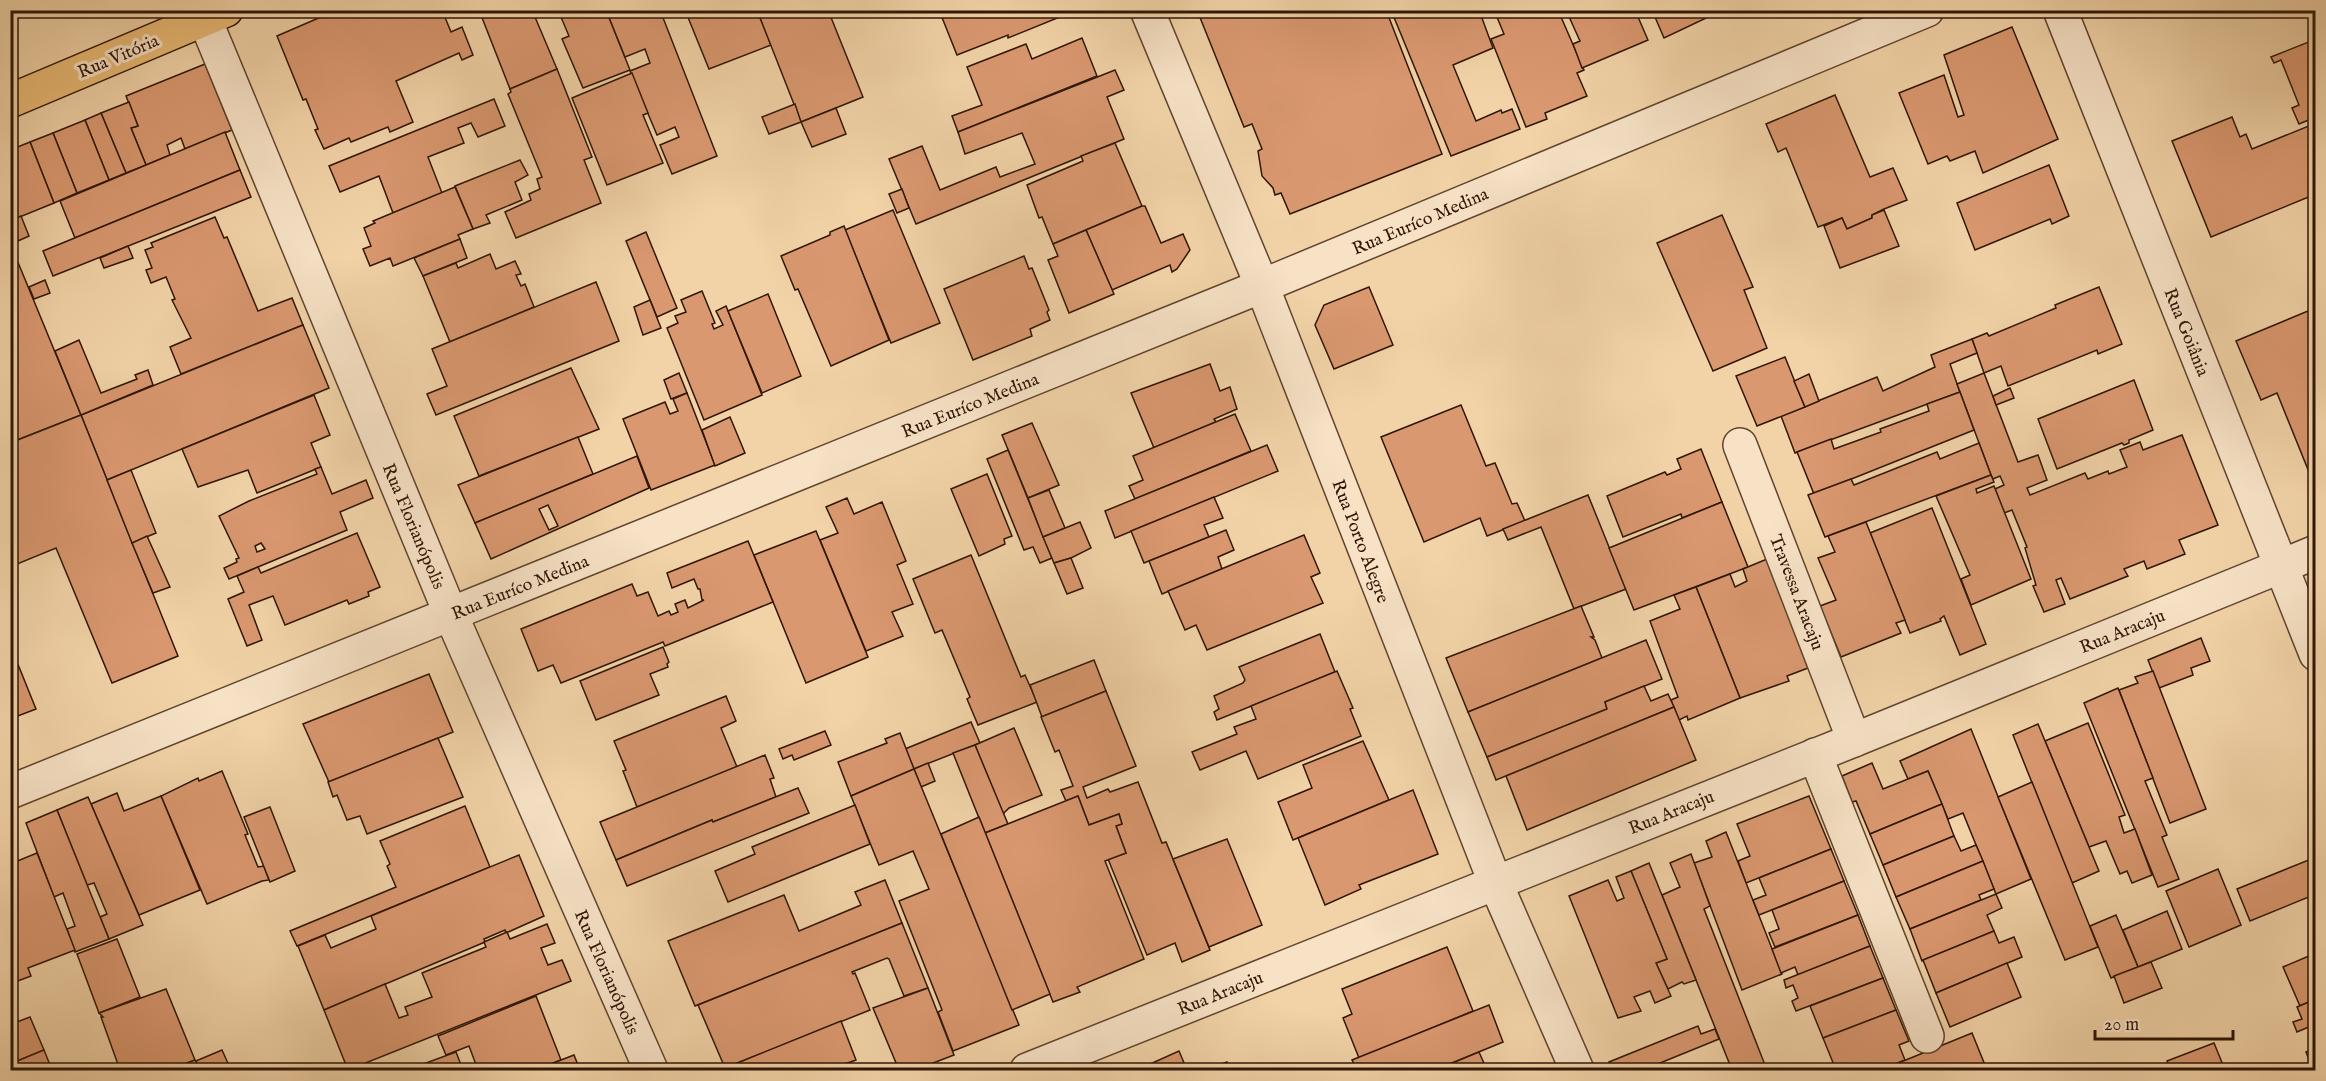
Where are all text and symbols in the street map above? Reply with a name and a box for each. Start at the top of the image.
street label: Rua Vitória [74,30,163,85]
street label: Rua Euríco Medina [1349,183,1492,261]
street label: Rua Goiânia [2157,285,2214,380]
street label: Rua Euríco Medina [899,368,1043,444]
street label: Rua Florianópolis [376,460,449,593]
street label: Rua Porto Alegre [1325,476,1394,607]
street label: Travessa Aracaju [1763,531,1828,654]
street label: Rua Euríco Medina [449,550,593,626]
street label: Rua Aracaju [2076,605,2169,660]
street label: Rua Aracaju [1625,786,1718,841]
street label: Rua Florianópolis [568,906,643,1039]
street label: Rua Aracaju [1174,967,1267,1022]
scale bar [2095,1003,2233,1041]
text: 20 m [2104,1014,2139,1037]

